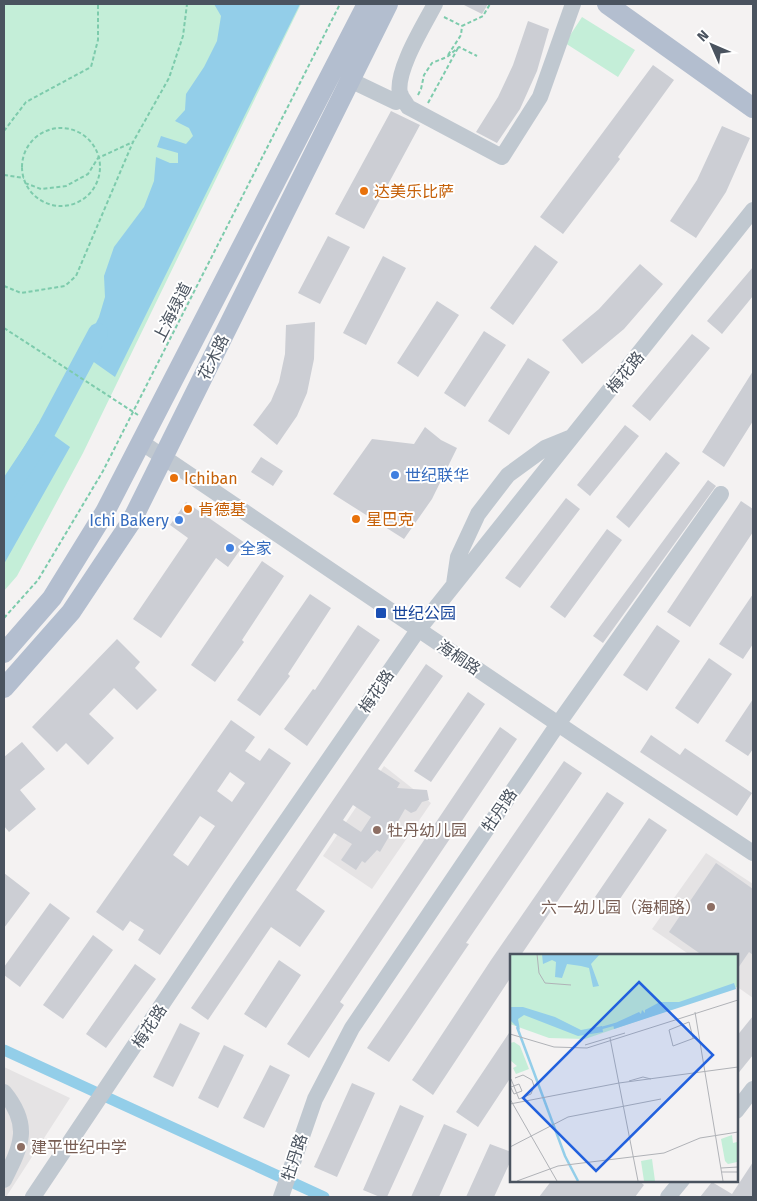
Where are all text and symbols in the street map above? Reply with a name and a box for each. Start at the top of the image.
north arrow [687,20,737,70]
text: N [694,27,712,45]
place label: 达美乐比萨 [374,182,454,201]
marker: 达美乐比萨 [358,185,370,197]
street label: 上海绿道 [149,279,195,345]
street label: 花木路 [194,331,233,383]
street label: 梅花路 [603,348,648,397]
place label: 世纪联华 [405,466,469,485]
place label: Ichiban [184,469,238,488]
marker: 世纪联华 [389,469,401,481]
marker: Ichiban [168,472,180,484]
place label: 肯德基 [198,500,246,519]
marker: 肯德基 [182,503,194,515]
place label: 星巴克 [366,510,414,529]
place label: Ichi Bakery [89,511,169,530]
marker: 星巴克 [350,513,362,525]
marker: Ichi Bakery [173,514,185,526]
place label: 全家 [240,539,272,558]
marker: 全家 [224,542,236,554]
place label: 世纪公园 [392,604,456,623]
marker: 世纪公园 [374,606,388,620]
street label: 海桐路 [434,636,484,679]
street label: 梅花路 [355,666,398,716]
street label: 牡丹路 [478,785,521,835]
place label: 牡丹幼儿园 [387,821,467,840]
marker: 牡丹幼儿园 [371,824,383,836]
place label: 六一幼儿园（海桐路） [541,898,701,917]
marker: 六一幼儿园（海桐路） [705,901,717,913]
inset map [510,954,737,1181]
street label: 梅花路 [128,1001,170,1052]
street label: 牡丹路 [278,1131,311,1183]
place label: 建平世纪中学 [31,1138,127,1157]
marker: 建平世纪中学 [15,1141,27,1153]

